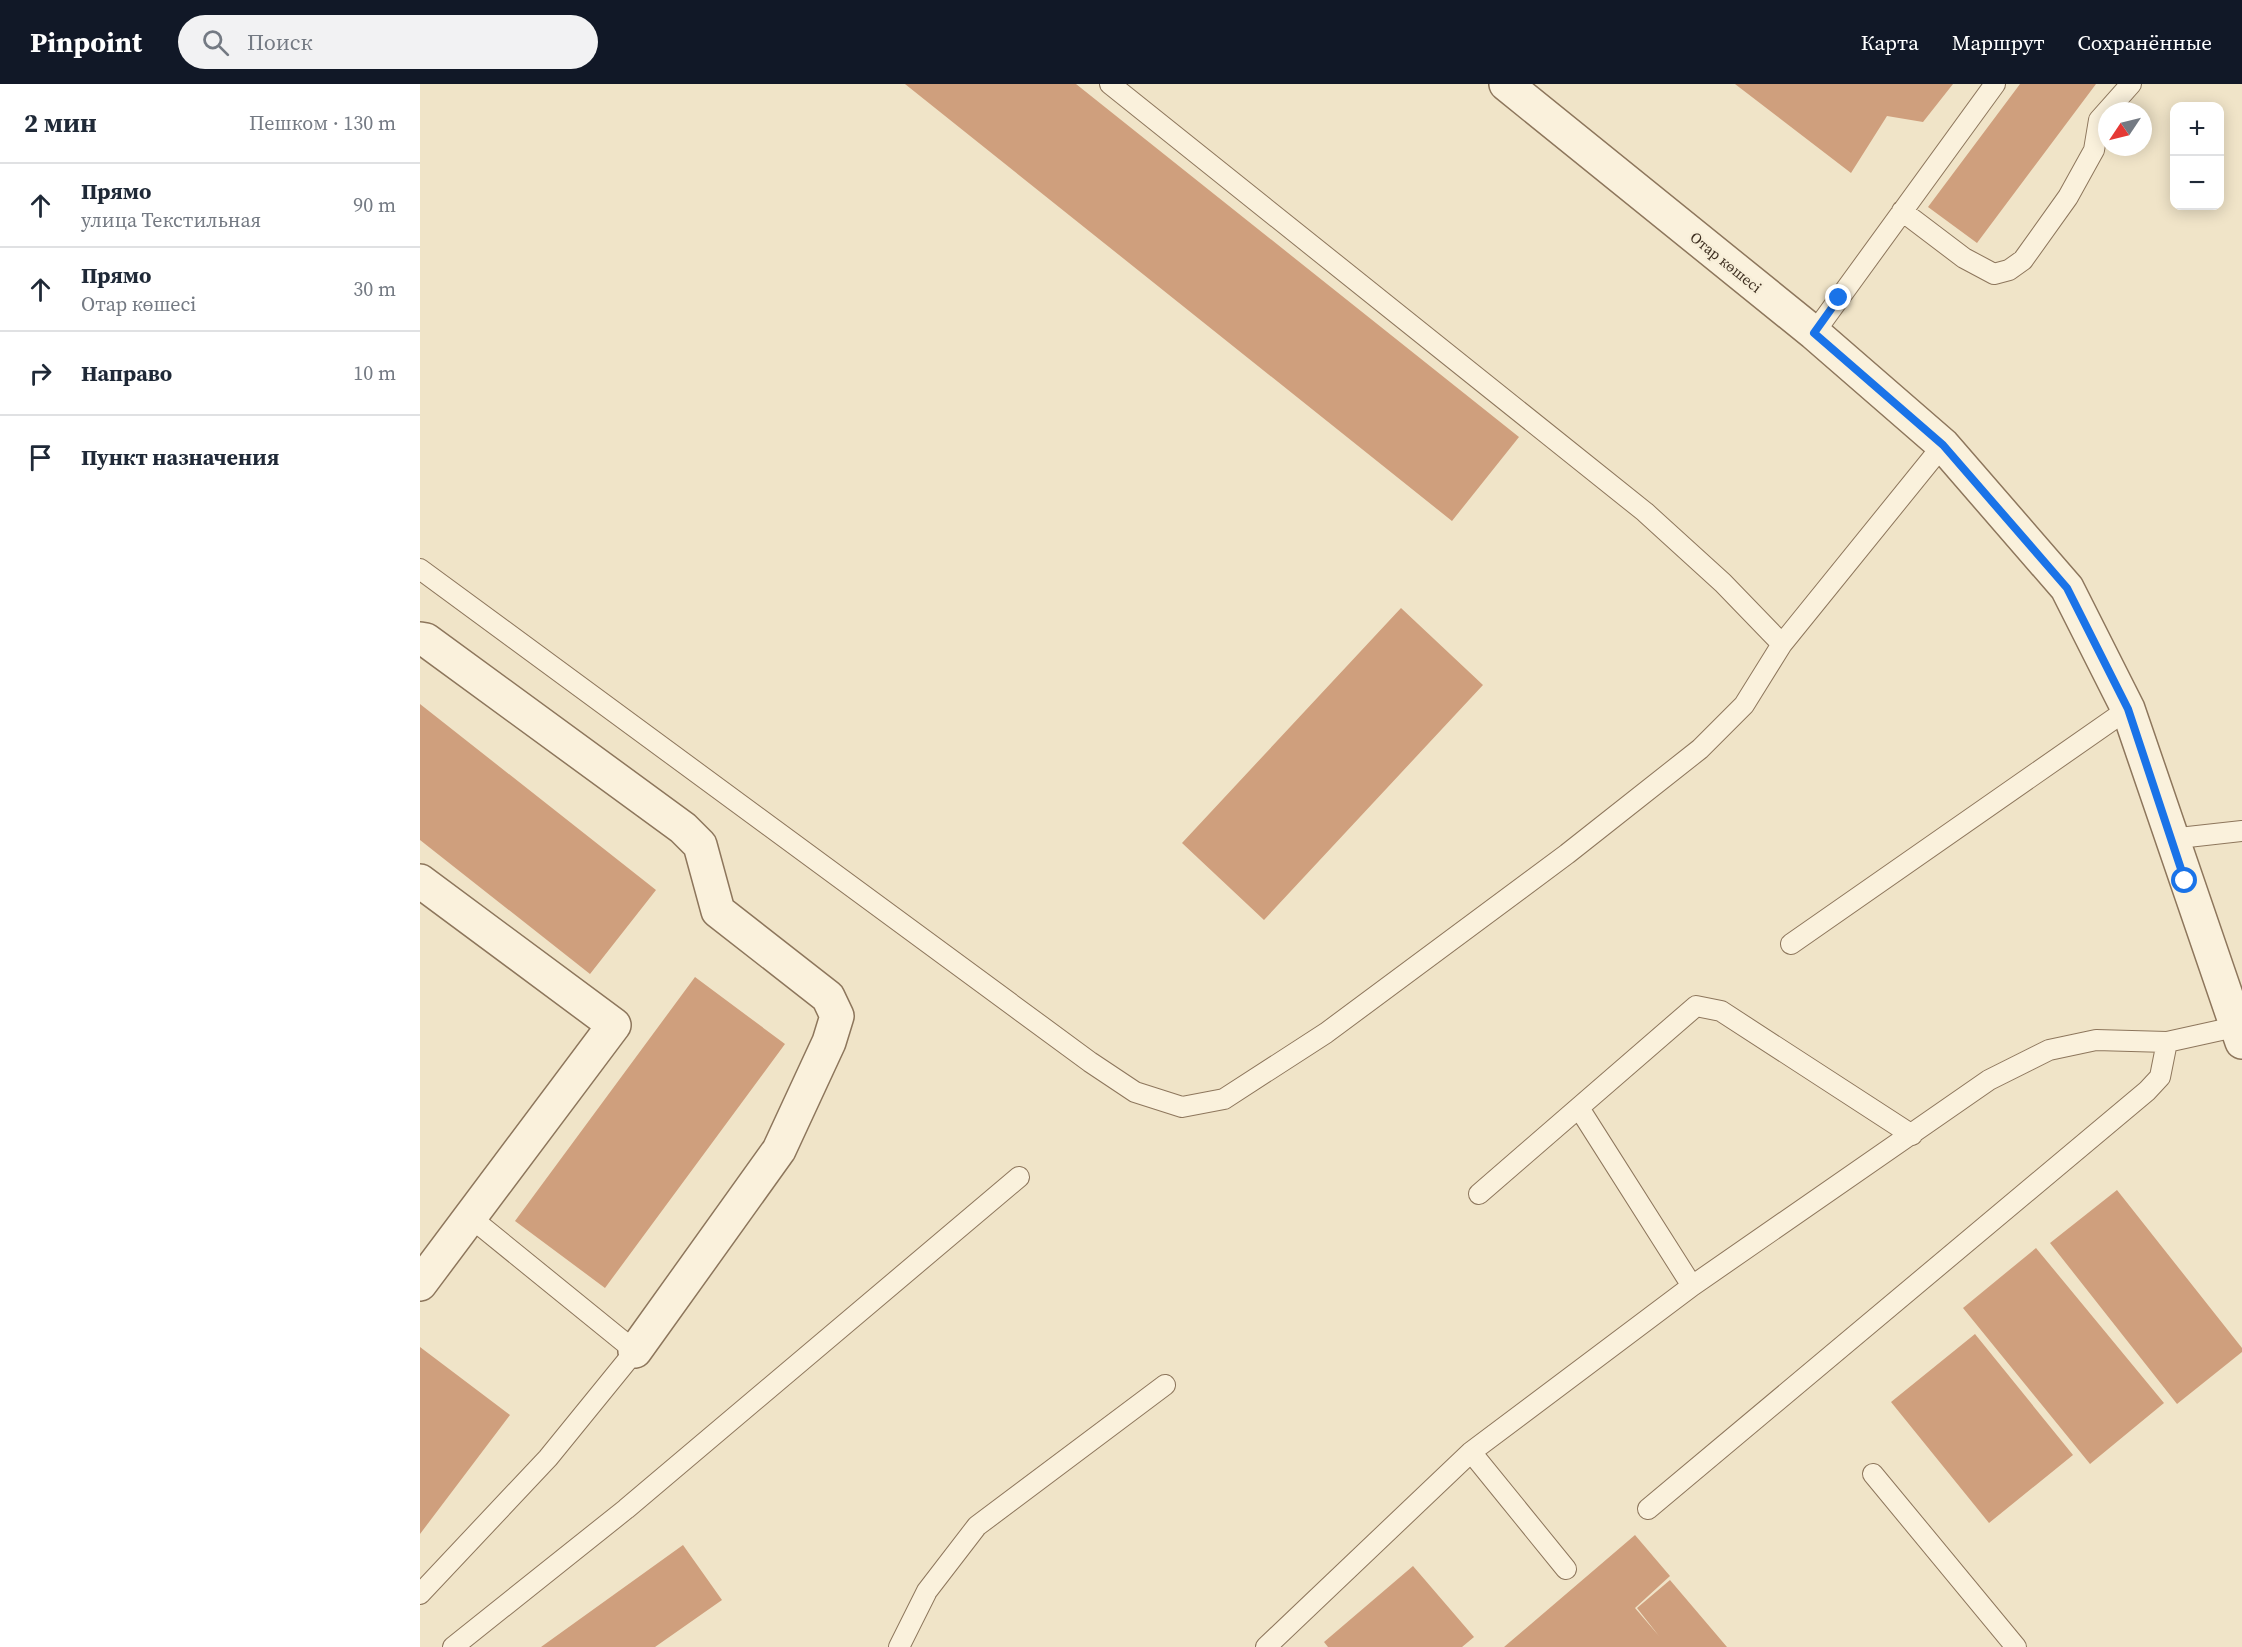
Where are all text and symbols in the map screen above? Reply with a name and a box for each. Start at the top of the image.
search box [178,15,598,69]
text: Pinpoint [30,23,142,61]
icon: search [199,26,232,59]
text: Поиск [247,27,313,57]
text: Карта [1861,28,1919,57]
text: Маршрут [1952,28,2045,57]
text: Сохранённые [2078,28,2212,57]
north arrow [2098,102,2152,156]
map controls [2170,102,2224,210]
button: + [2170,102,2224,156]
text: 2 мин [24,105,97,141]
text: Пешком · 130 m [249,109,396,137]
button: − [2170,156,2224,210]
text: Прямо [81,176,151,206]
icon: ahead [24,189,57,222]
text: 90 m [353,191,396,219]
text: улица Текстильная [81,206,261,234]
street label: Отар көшесі [1686,227,1766,297]
text: Прямо [81,260,151,290]
icon: ahead [24,273,57,306]
text: 30 m [353,275,396,303]
route end [1825,284,1851,310]
text: Отар көшесі [81,290,196,318]
icon: right [24,357,57,390]
text: Направо [81,358,172,388]
text: 10 m [353,359,396,387]
icon: arrive [24,441,57,474]
text: Пункт назначения [81,442,279,472]
route start [2171,867,2197,893]

